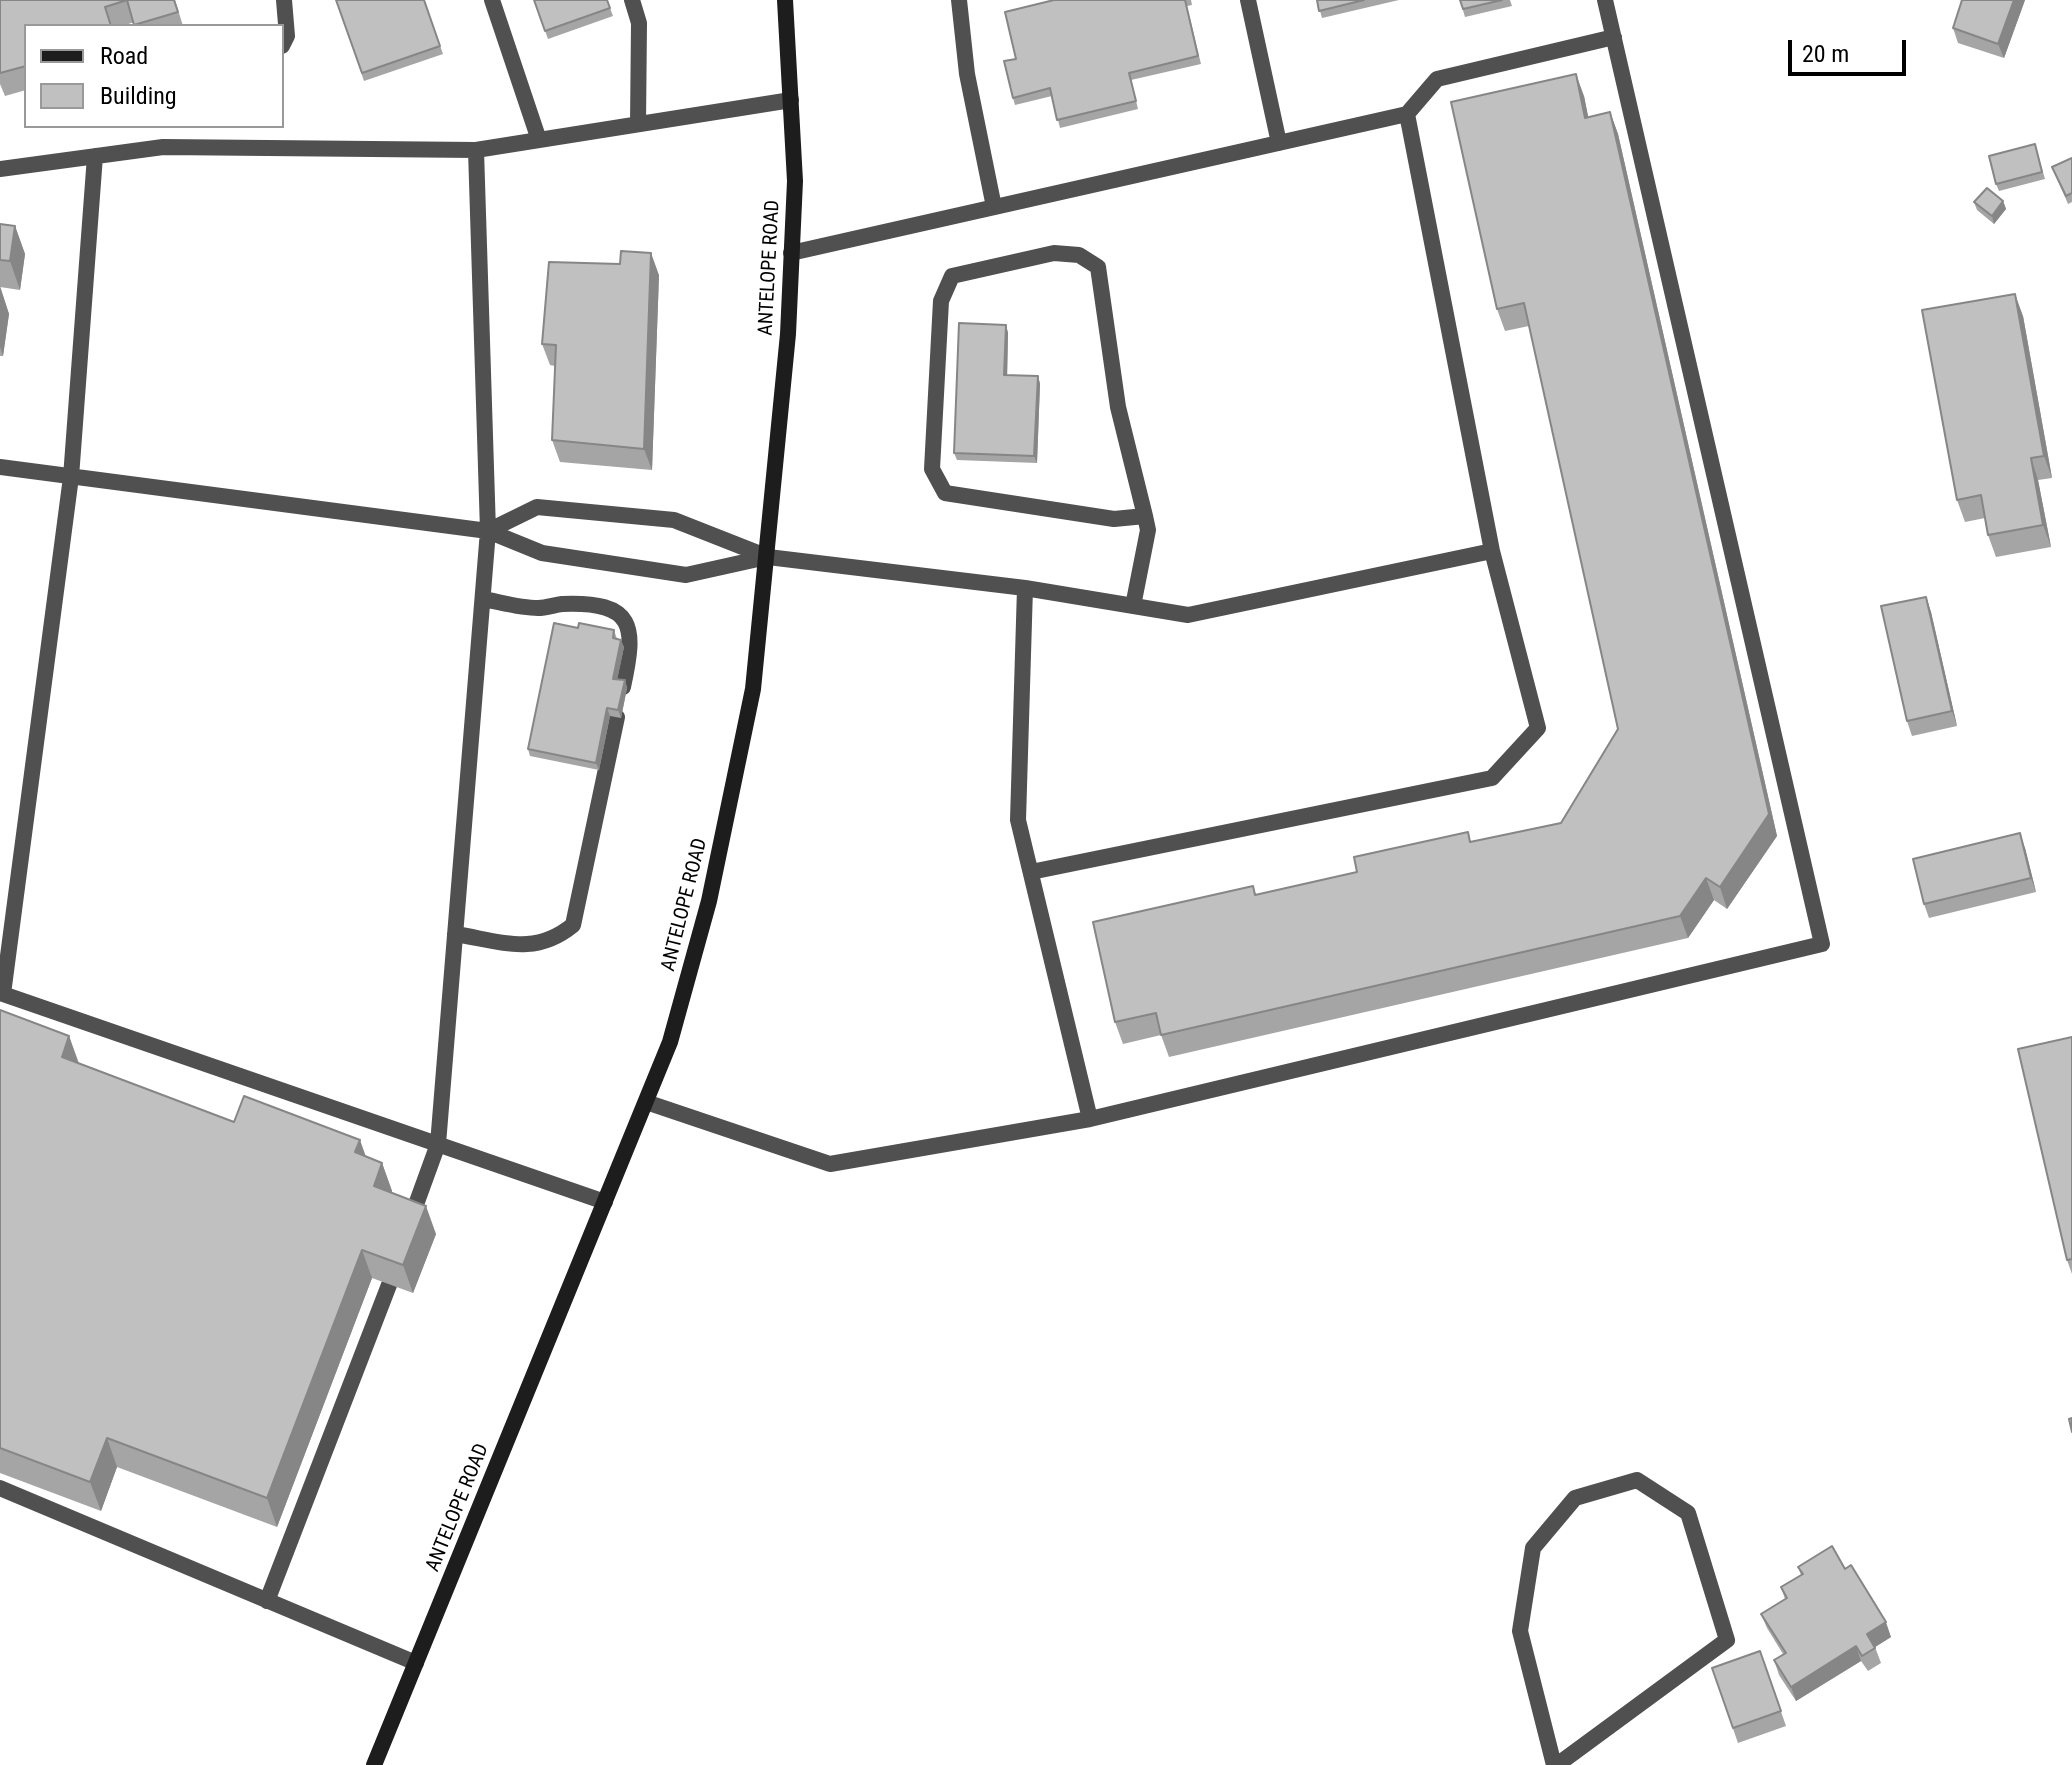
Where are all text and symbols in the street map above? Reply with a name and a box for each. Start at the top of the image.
legend [24,24,284,128]
scale bar [1792,24,1910,74]
text: 20 m [1802,40,1849,68]
text: Road [100,42,148,70]
text: Building [100,82,177,110]
street label: ANTELOPE ROAD [754,200,786,336]
street label: ANTELOPE ROAD [657,836,713,974]
street label: ANTELOPE ROAD [421,1441,495,1575]

